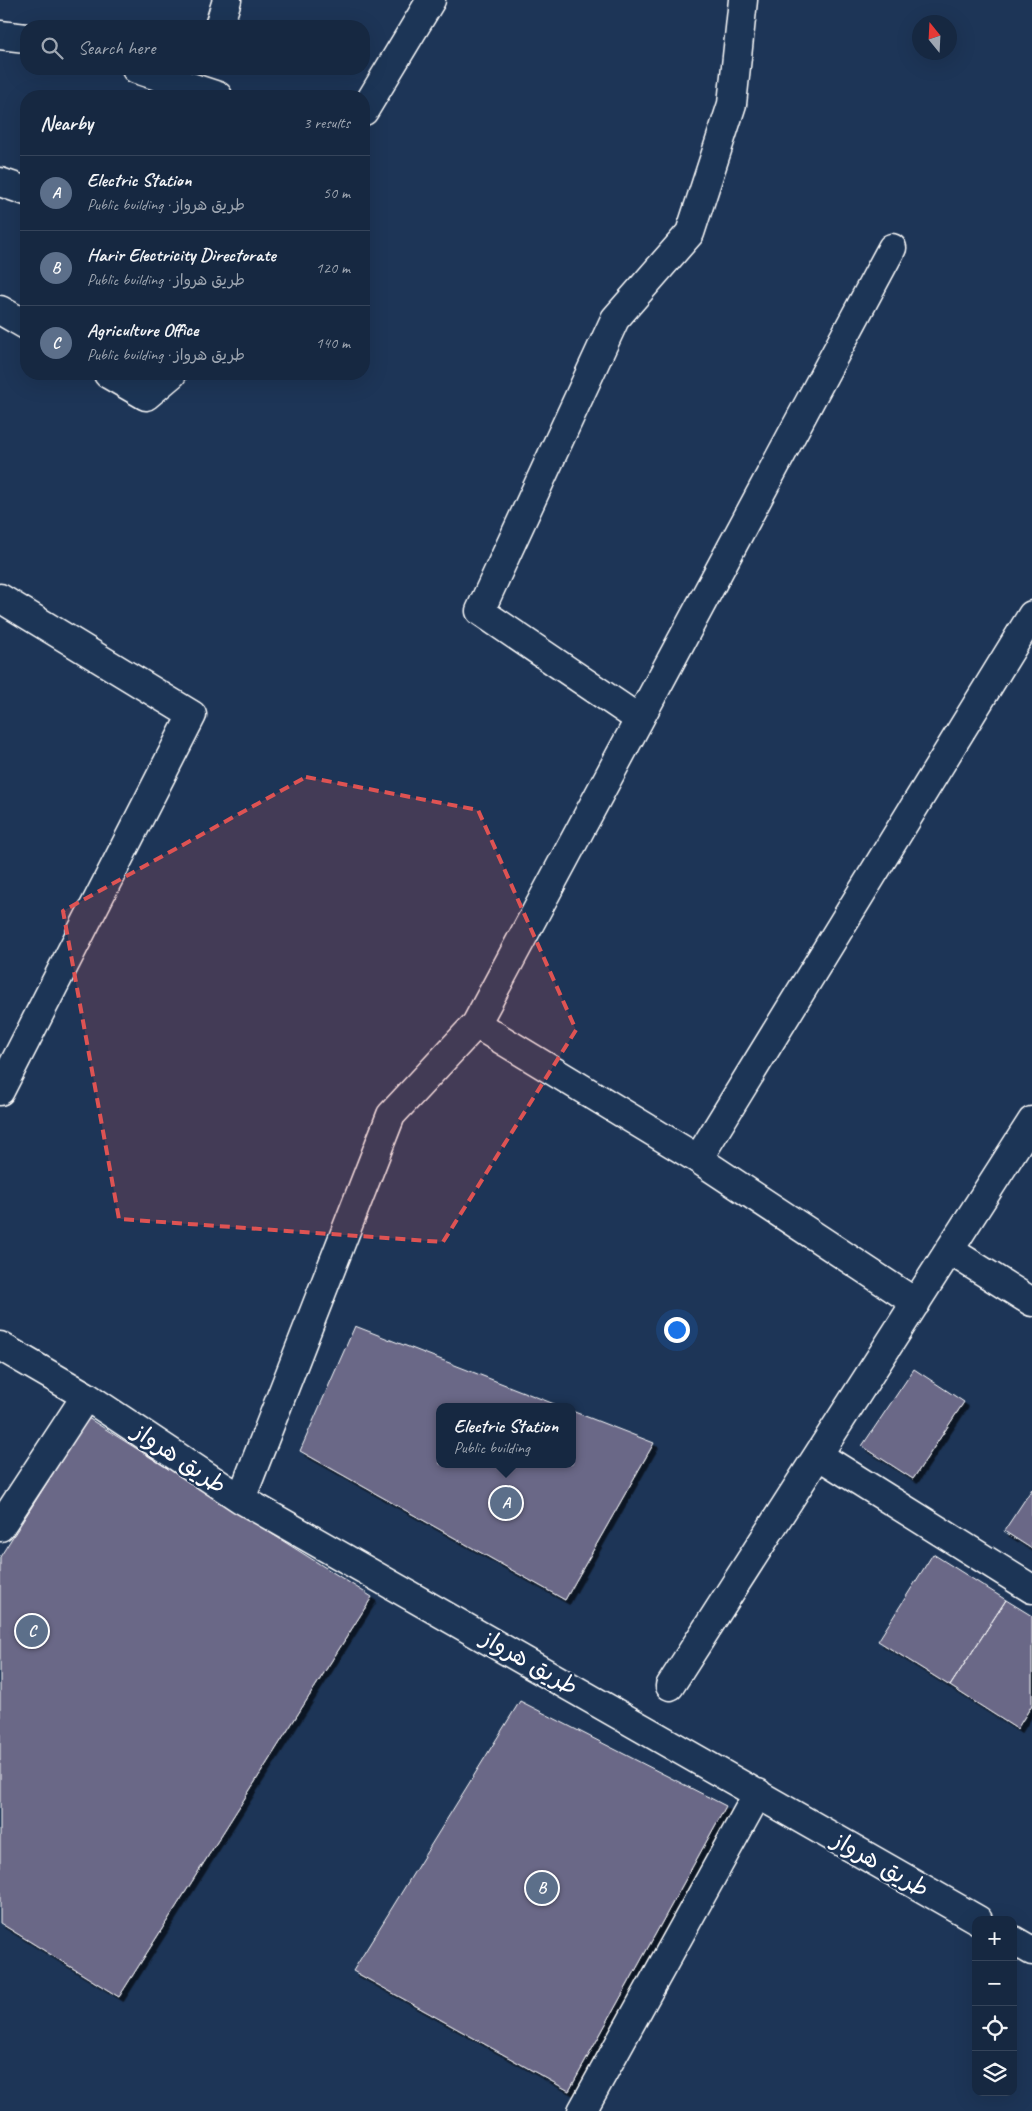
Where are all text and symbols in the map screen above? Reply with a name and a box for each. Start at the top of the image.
north arrow [912,15,957,60]
search box [20,20,370,75]
icon: search [38,34,66,62]
text: Search here [78,36,155,60]
text: Nearby [40,110,93,136]
text: 3 results [303,113,350,133]
text: Electric Station [87,168,191,192]
text: A [52,183,60,203]
text: 50 m [323,183,350,203]
text: Public building · طريق هرواز [87,195,245,215]
text: Harir Electricity Directorate [87,243,276,267]
text: B [52,258,60,278]
text: 120 m [316,258,350,278]
text: Public building · طريق هرواز [87,270,245,290]
text: Agriculture Office [87,318,198,342]
text: C [52,333,60,353]
text: 140 m [316,333,350,353]
text: Public building · طريق هرواز [87,345,245,365]
your location [664,1317,690,1343]
popup [436,1403,576,1468]
text: Electric Station [454,1414,558,1438]
street label: طريق هرواز [126,1415,233,1500]
text: Public building [454,1438,530,1458]
pin: A [490,1484,522,1522]
pin: C [16,1612,48,1650]
street label: طريق هرواز [475,1621,584,1702]
street label: طريق هرواز [826,1823,935,1904]
pin: B [526,1869,558,1907]
map controls [972,1916,1017,2096]
button: + [972,1916,1017,1961]
button: − [972,1961,1017,2006]
button: locate [972,2006,1017,2051]
button: layers [972,2051,1017,2096]

